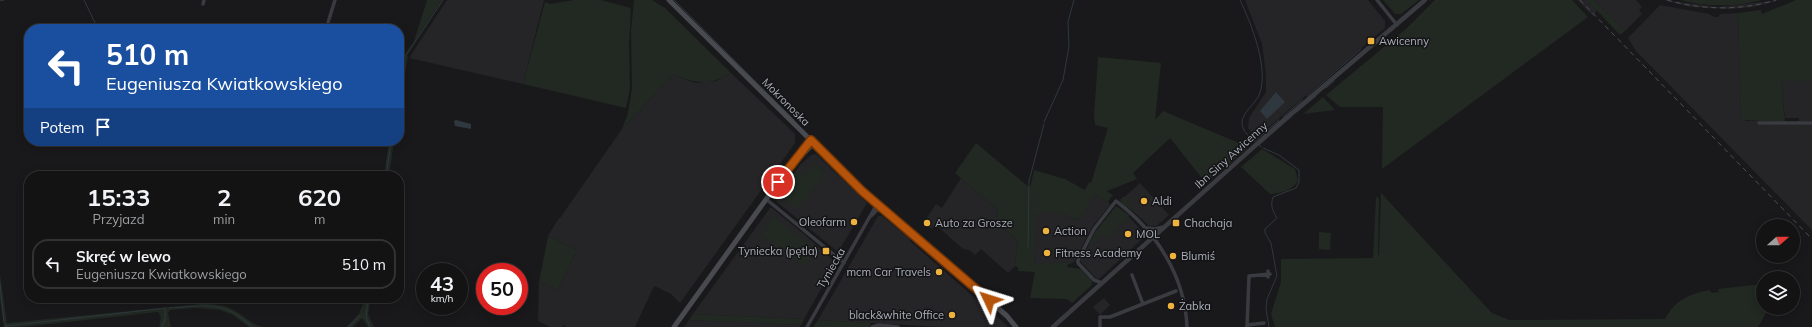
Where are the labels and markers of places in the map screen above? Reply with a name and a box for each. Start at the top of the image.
place label: Awicenny [1379,34,1429,48]
marker: Awicenny [1366,36,1376,46]
pin [761,165,795,199]
place label: Aldi [1152,194,1172,208]
marker: Aldi [1139,196,1149,206]
place label: Oleofarm [799,215,846,229]
place label: Auto za Grosze [935,216,1013,230]
place label: Chachaja [1184,216,1232,230]
marker: Oleofarm [849,217,859,227]
marker: Auto za Grosze [922,218,932,228]
marker: Chachaja [1171,218,1181,228]
place label: Action [1054,224,1087,238]
marker: Action [1041,226,1051,236]
place label: MOL [1136,227,1160,241]
marker: MOL [1123,229,1133,239]
place label: Tyniecka (pętla) [738,244,818,258]
marker: Tyniecka (pętla) [821,246,831,256]
place label: Fitness Academy [1055,246,1142,260]
marker: Fitness Academy [1042,248,1052,258]
place label: Blumiś [1181,249,1215,263]
marker: Blumiś [1168,251,1178,261]
place label: mcm Car Travels [846,265,931,279]
marker: mcm Car Travels [934,267,944,277]
place label: Żabka [1179,299,1211,313]
marker: Żabka [1166,301,1176,311]
place label: black&white Office [849,308,944,322]
marker: black&white Office [947,310,957,320]

